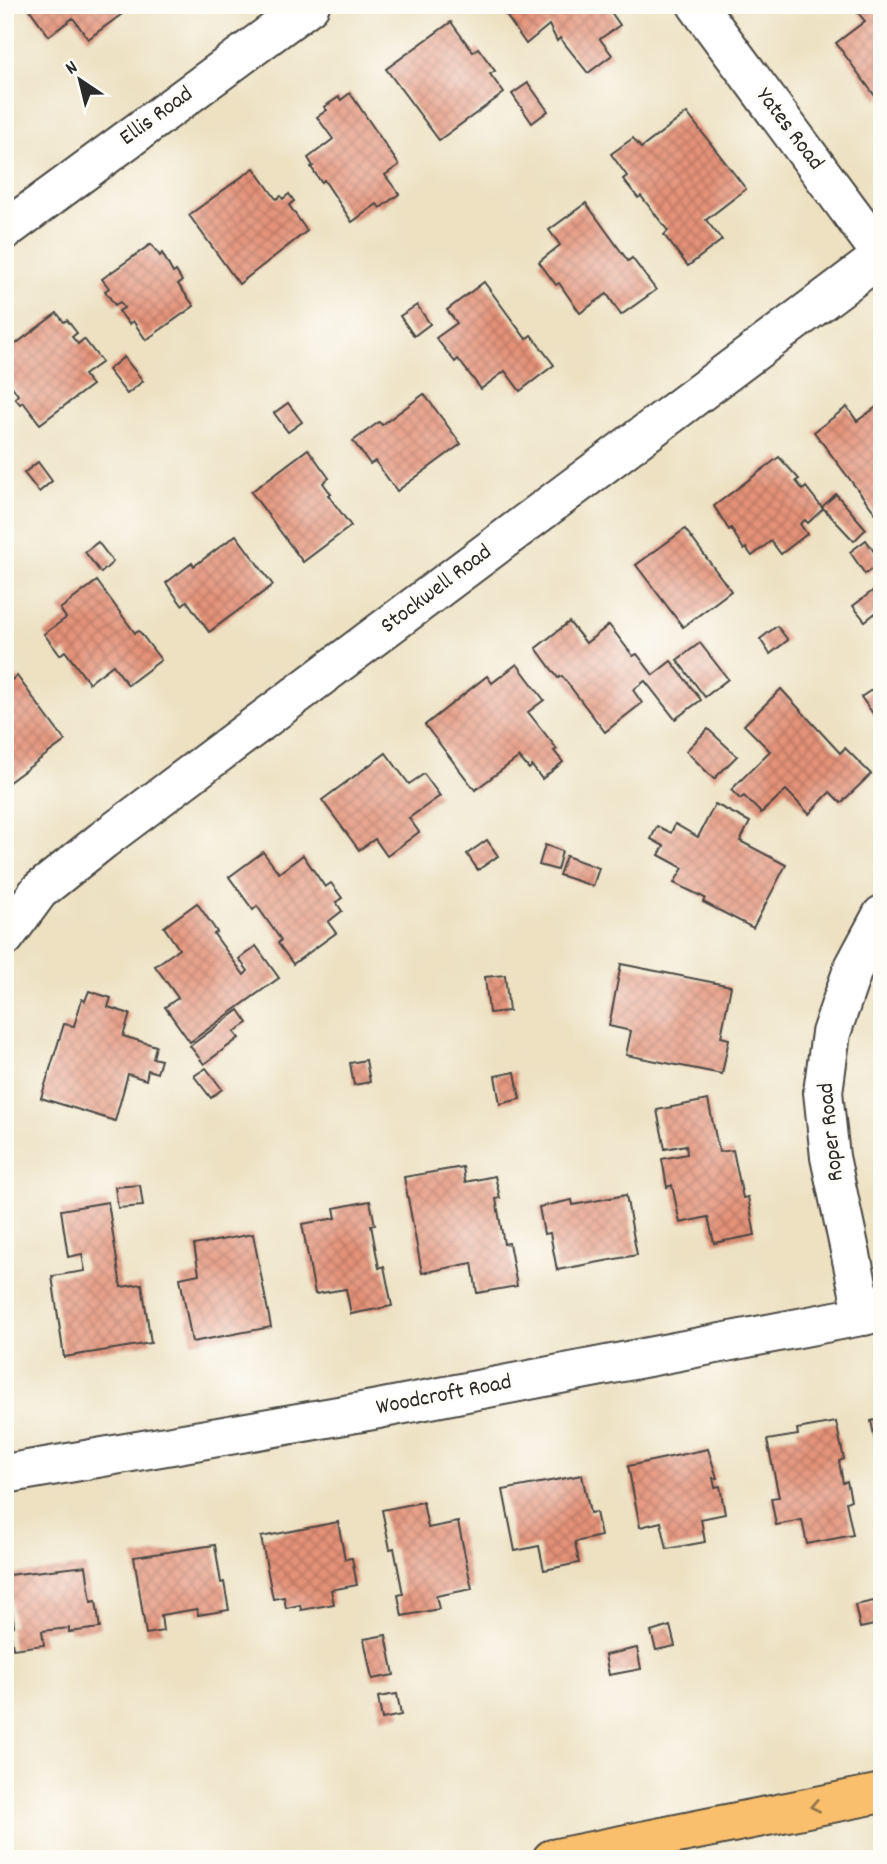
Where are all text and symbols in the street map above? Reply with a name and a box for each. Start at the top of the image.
north arrow [46,46,116,116]
text: N [61,55,84,83]
street label: Ellis Road [113,79,201,155]
street label: Yates Road [747,82,831,178]
street label: Stockwell Road [374,537,500,643]
street label: Roper Road [810,1081,854,1183]
street label: Woodcroft Road [373,1367,515,1425]
one-way arrow [809,1798,821,1813]

